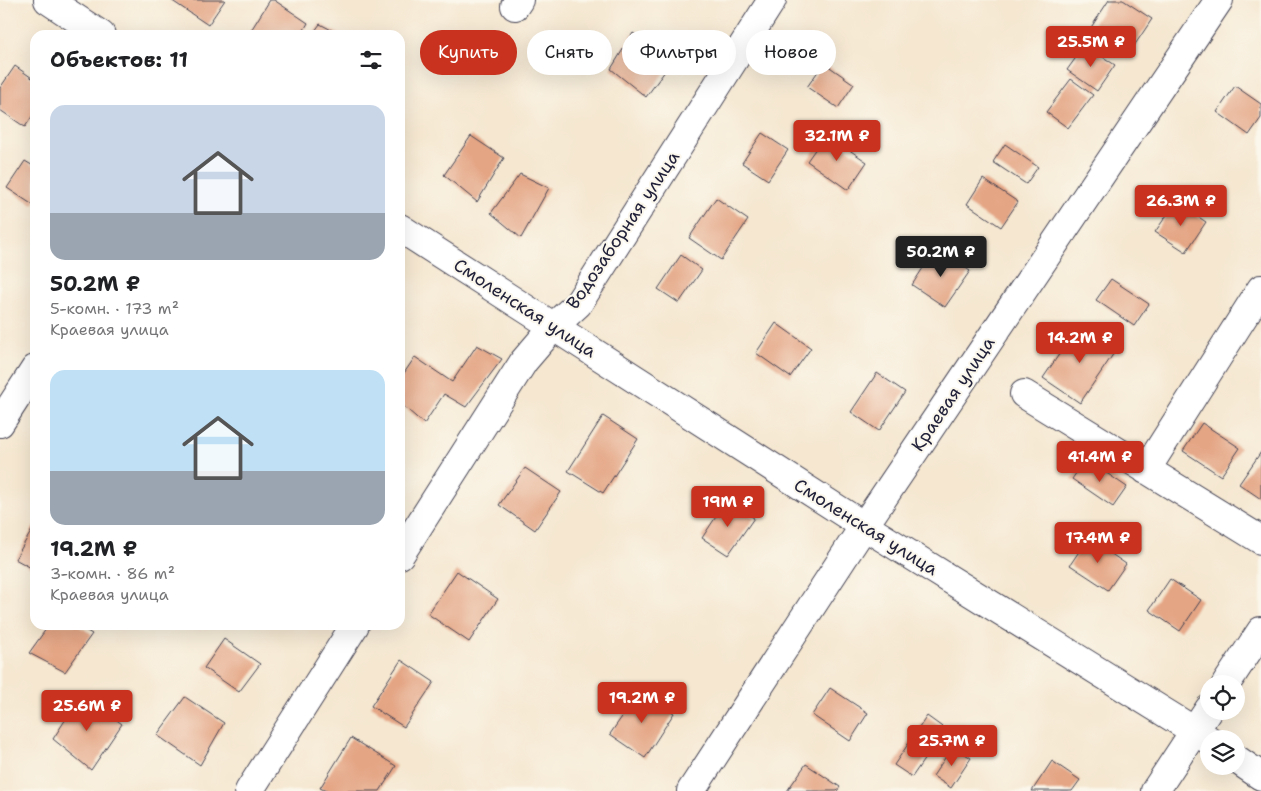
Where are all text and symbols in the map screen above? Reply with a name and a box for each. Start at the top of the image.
pin: 25.5M ₽ [1045,26,1137,68]
chip: Купить [420,30,517,75]
chip: Снять [527,30,612,75]
chip: Фильтры [622,30,736,75]
chip: Новое [746,30,836,75]
text: 25.5M ₽ [1057,31,1125,52]
text: Объектов: 11 [50,46,188,74]
icon: filters [357,46,385,74]
pin: 32.1M ₽ [791,120,883,162]
text: 32.1M ₽ [804,125,870,146]
icon: home [173,138,263,228]
street label: Водозаборная улица [561,146,685,314]
pin: 26.3M ₽ [1135,184,1227,227]
text: 26.3M ₽ [1146,190,1216,211]
pin: 50.2M ₽ [895,236,987,278]
text: 50.2M ₽ [907,241,975,262]
street label: Смоленская улица [449,253,601,363]
text: 50.2M ₽ [50,270,140,298]
text: 5-комн. · 173 m² [50,298,179,319]
text: Краевая улица [50,319,169,340]
pin: 14.2M ₽ [1034,322,1126,364]
text: 14.2M ₽ [1047,327,1113,348]
street label: Краевая улица [906,332,1000,456]
icon: home [173,403,263,493]
pin: 41.4M ₽ [1054,440,1146,483]
text: 41.4M ₽ [1068,446,1132,467]
street label: Смоленская улица [789,473,943,581]
pin: 19M ₽ [693,486,763,528]
text: 19M ₽ [702,491,754,512]
pin: 17.4M ₽ [1052,522,1144,564]
text: 17.4M ₽ [1066,527,1130,548]
text: 19.2M ₽ [50,535,138,563]
text: 3-комн. · 86 m² [50,563,175,584]
text: Краевая улица [50,584,169,605]
map controls [1200,675,1245,775]
button: locate [1200,675,1245,720]
pin: 19.2M ₽ [596,682,688,724]
text: 19.2M ₽ [609,687,675,708]
pin: 25.6M ₽ [41,690,133,732]
text: 25.6M ₽ [52,695,122,716]
pin: 25.7M ₽ [906,724,998,767]
text: 25.7M ₽ [918,730,986,751]
button: layers [1200,730,1245,775]

